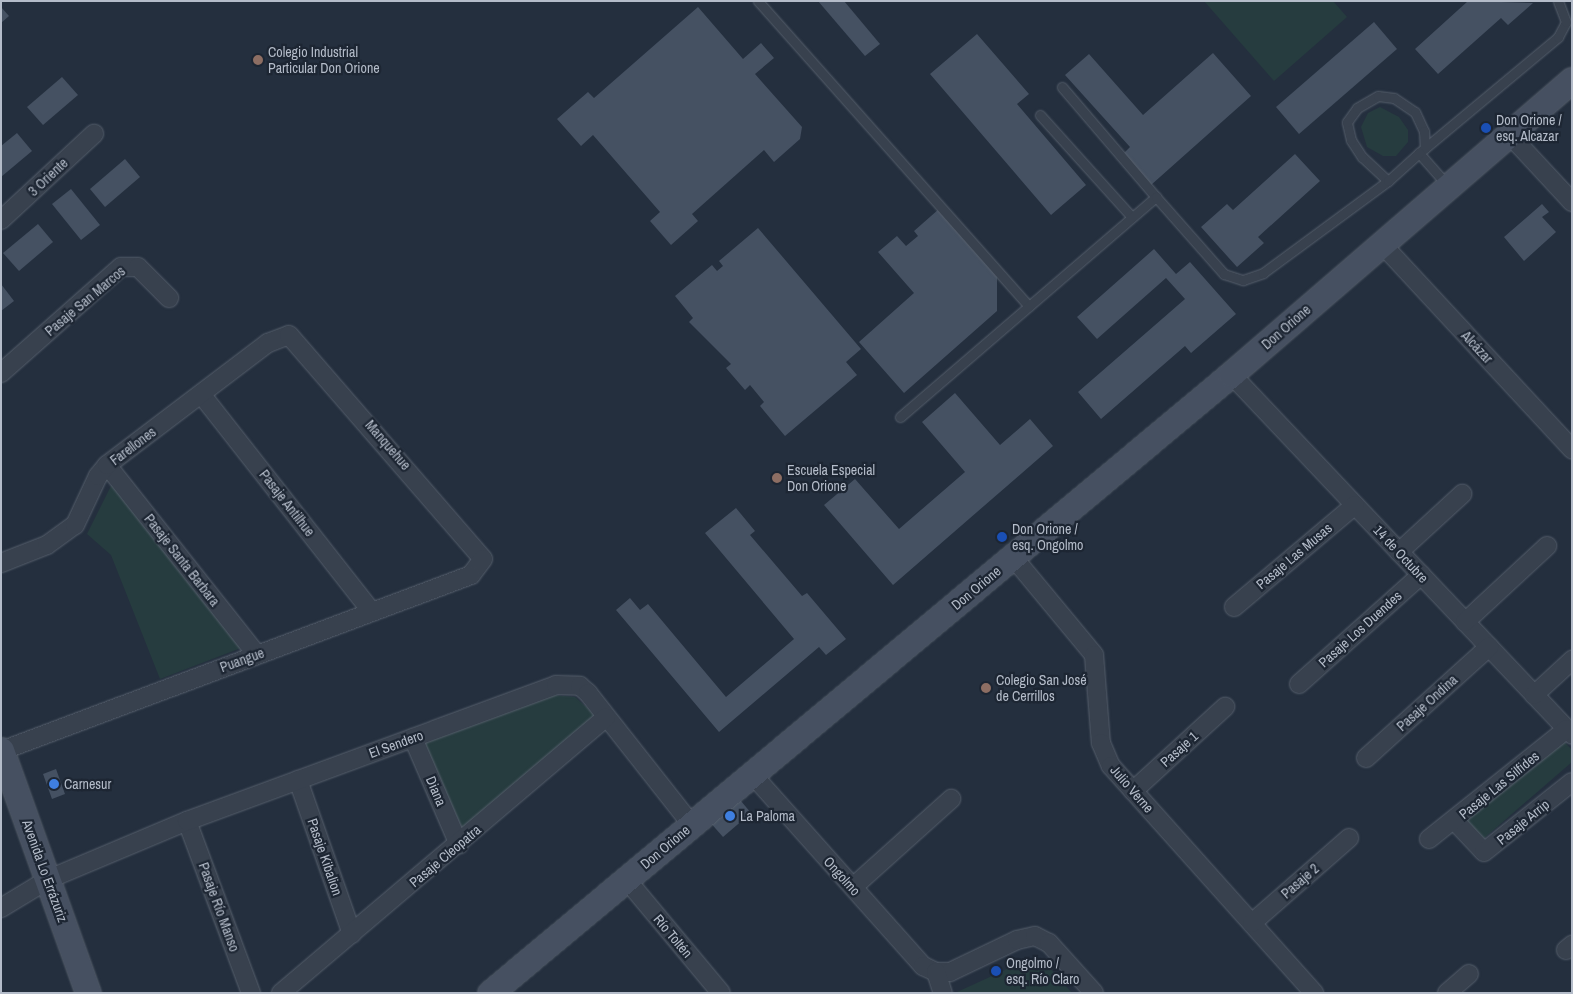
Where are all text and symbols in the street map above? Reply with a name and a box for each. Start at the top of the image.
place label: Colegio Industrial Particular Don Orione [268,44,380,76]
marker: Colegio Industrial Particular Don Orione [252,54,264,66]
place label: Don Orione / esq. Alcazar [1496,112,1562,144]
marker: Don Orione / esq. Alcazar [1480,122,1492,134]
street label: 3 Oriente [25,155,71,199]
street label: Pasaje San Marcos [41,263,129,339]
street label: Don Orione [1258,301,1314,353]
street label: Alcázar [1458,327,1496,367]
street label: Manquehue [362,417,414,473]
street label: Farellones [107,423,159,469]
place label: Escuela Especial Don Orione [787,462,875,494]
street label: Pasaje Antilhue [256,466,318,540]
marker: Escuela Especial Don Orione [771,472,783,484]
street label: Pasaje Santa Barbara [141,511,223,609]
street label: Pasaje Las Musas [1253,519,1335,593]
place label: Don Orione / esq. Ongolmo [1012,521,1083,554]
street label: 14 de Octubre [1370,522,1432,586]
marker: Don Orione / esq. Ongolmo [996,531,1008,543]
street label: Don Orione [948,562,1004,614]
street label: Pasaje Los Duendes [1315,587,1405,671]
street label: Puangue [218,644,266,676]
street label: Pasaje Ondina [1393,671,1461,735]
place label: Colegio San José de Cerrillos [996,672,1087,704]
marker: Colegio San José de Cerrillos [980,682,992,694]
street label: El Sendero [366,726,426,762]
street label: Pasaje 1 [1157,728,1201,770]
street label: Pasaje Las Silfides [1456,748,1542,822]
street label: Julio Verne [1107,762,1157,816]
street label: Diana [422,774,450,808]
place label: Carnesur [64,776,111,792]
marker: Carnesur [48,778,60,790]
street label: Pasaje Arrip [1493,796,1553,848]
place label: La Paloma [740,808,795,824]
marker: La Paloma [724,810,736,822]
street label: Pasaje Kibalion [304,816,346,898]
street label: Avenida Lo Errázuriz [19,818,71,924]
street label: Pasaje Cleopatra [406,821,484,891]
street label: Don Orione [637,821,693,873]
street label: Ongolmo [820,853,864,899]
street label: Pasaje Río Manso [195,860,243,954]
street label: Pasaje 2 [1278,860,1322,902]
street label: Río Toltén [650,911,696,961]
place label: Ongolmo / esq. Río Claro [1006,955,1079,988]
marker: Ongolmo / esq. Río Claro [990,965,1002,977]

